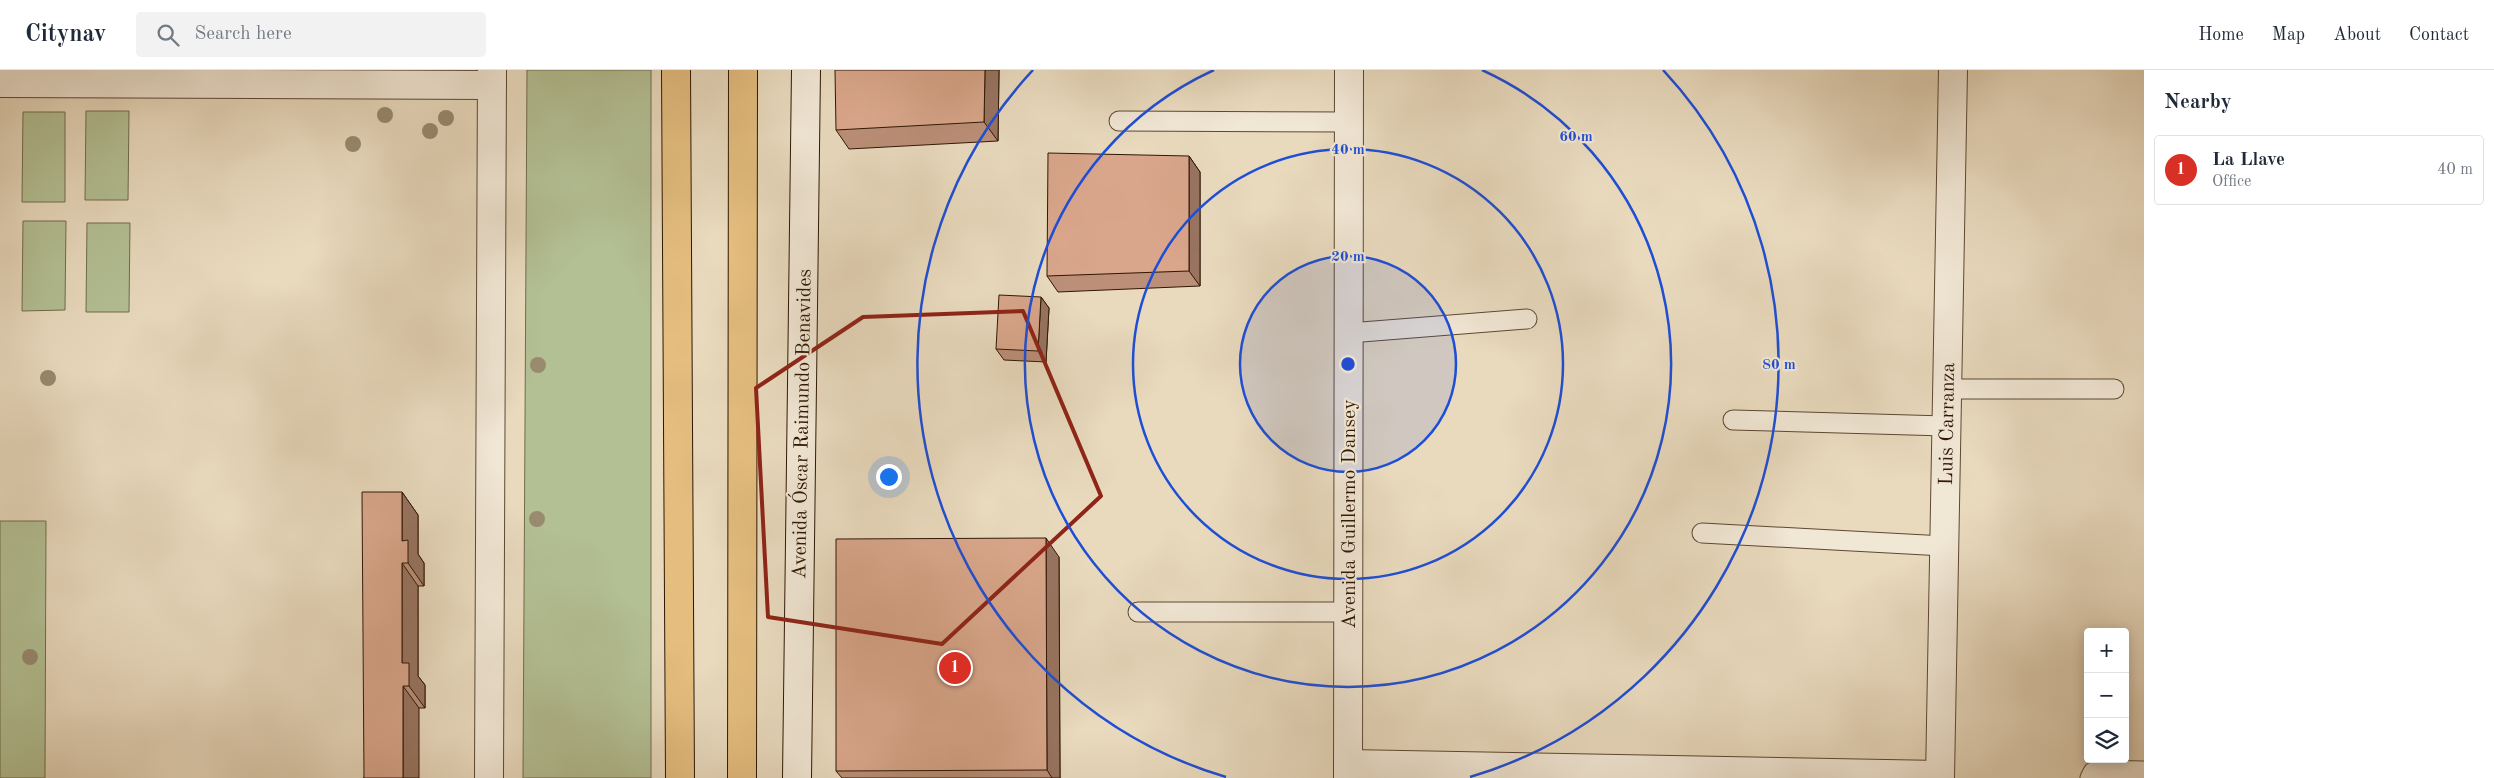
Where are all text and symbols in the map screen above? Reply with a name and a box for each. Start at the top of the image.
search box [136,12,486,57]
icon: search [154,21,182,49]
text: Citynav [25,23,106,47]
text: Search here [194,25,292,44]
text: Home [2198,26,2244,44]
text: Map [2272,26,2305,44]
text: About [2333,26,2381,44]
text: Contact [2409,26,2469,44]
text: Nearby [2164,92,2232,113]
text: 60 m [1559,130,1593,145]
text: 40 m [1331,143,1365,158]
text: La Llave [2212,151,2285,170]
text: 1 [2176,162,2186,178]
text: 40 m [2437,162,2473,178]
text: Office [2212,174,2251,190]
text: 20 m [1331,250,1365,265]
street label: Avenida Óscar Raimundo Benavides [786,269,816,579]
centre of rings [1339,355,1357,373]
text: 80 m [1762,358,1796,373]
street label: Luis Carranza [1937,362,1959,486]
street label: Avenida Guillermo Dansey [1340,399,1360,629]
your location [876,464,902,490]
map controls [2084,628,2129,763]
button: + [2084,628,2129,673]
pin: 1 [939,649,971,687]
button: − [2084,673,2129,718]
button: layers [2084,718,2129,763]

